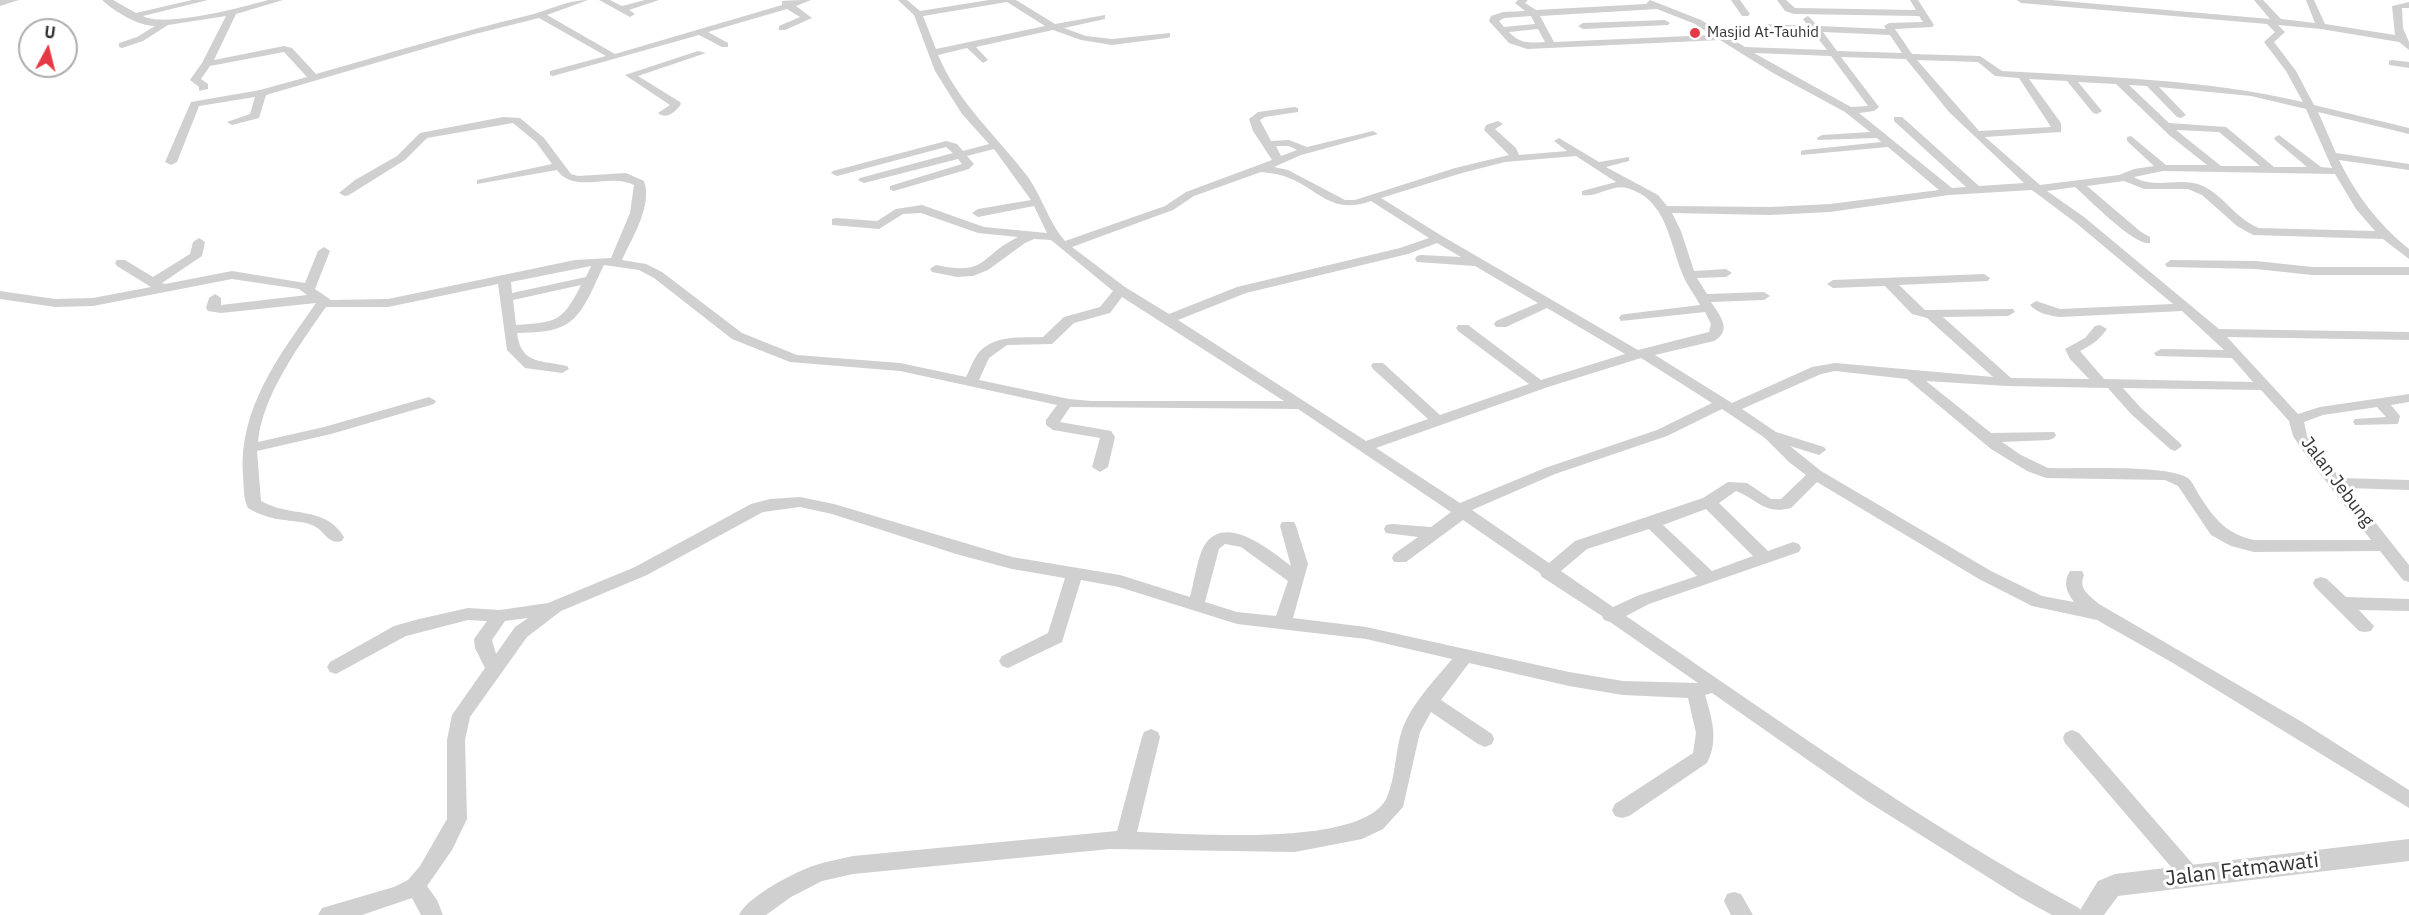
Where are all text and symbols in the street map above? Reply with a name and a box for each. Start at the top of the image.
north arrow [18,18,78,78]
text: U [43,22,57,43]
place label: Masjid At-Tauhid [1707,24,1819,42]
marker: Masjid At-Tauhid [1688,26,1702,40]
street label: Jalan Jebung [2296,433,2378,531]
street label: Jalan Fatmawati [2164,848,2320,892]

